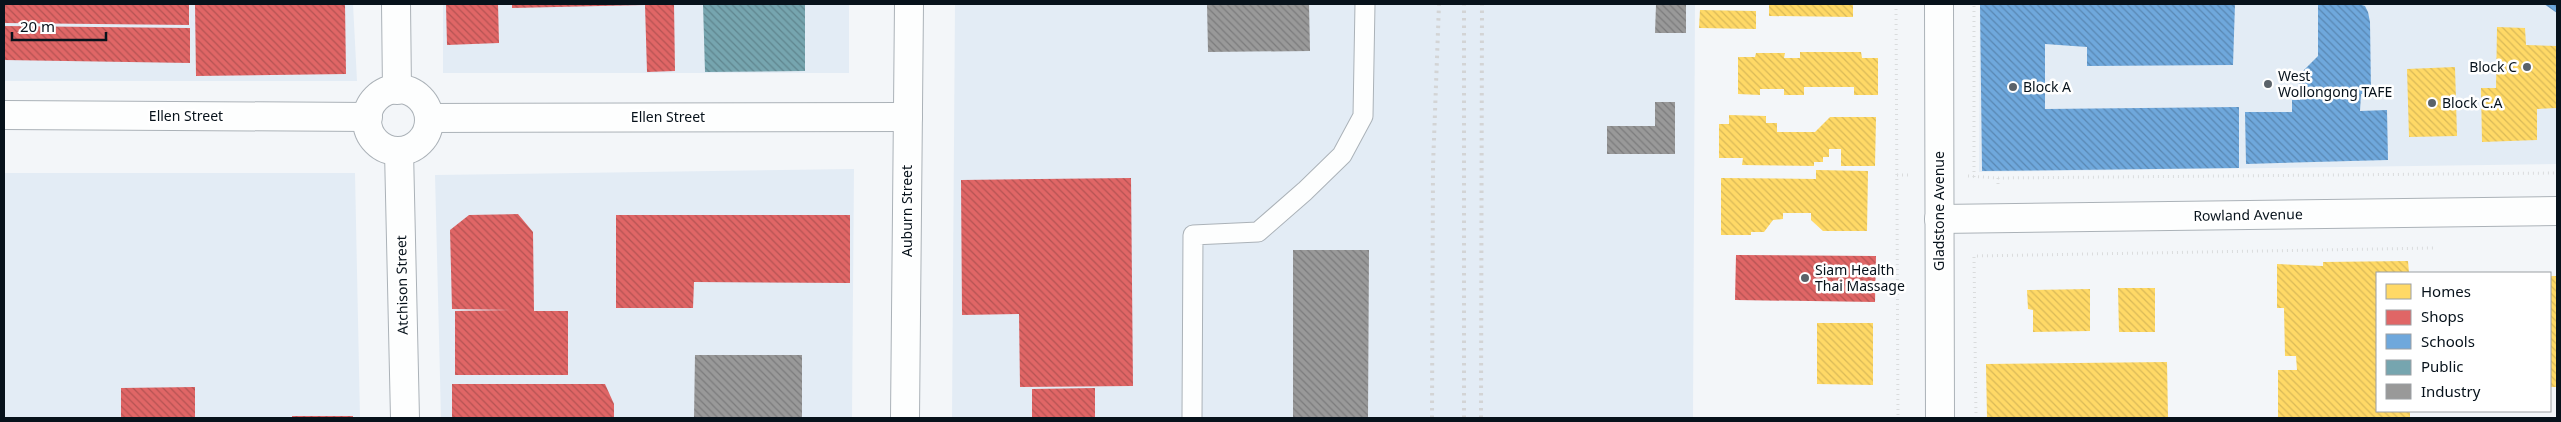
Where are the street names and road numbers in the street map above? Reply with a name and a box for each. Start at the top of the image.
street label: Ellen Street [149,106,223,125]
street label: Ellen Street [631,107,705,126]
street label: Gladstone Avenue [1929,151,1948,271]
street label: Auburn Street [897,165,916,257]
street label: Rowland Avenue [2193,204,2303,225]
street label: Atchison Street [391,235,412,335]

